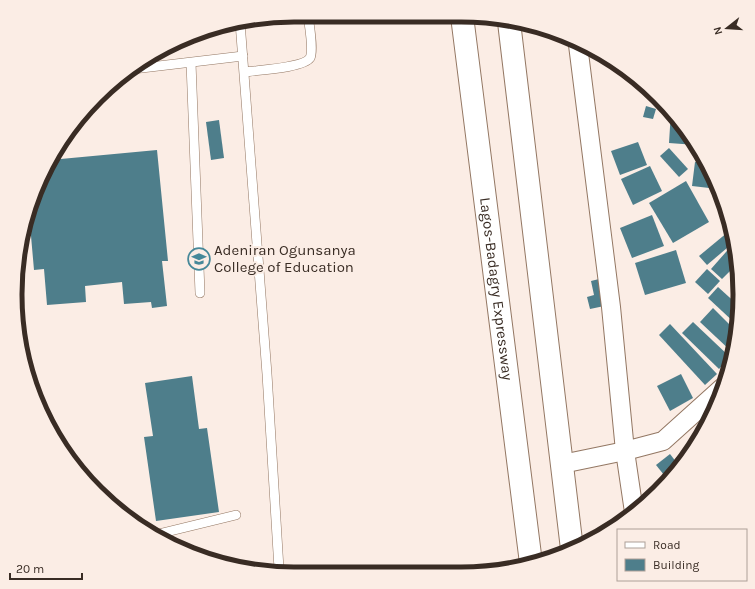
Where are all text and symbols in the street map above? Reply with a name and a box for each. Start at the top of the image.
north arrow [707,8,747,48]
text: N [711,25,725,36]
street label: Lagos-Badagry Expressway [476,196,517,381]
place label: Adeniran Ogunsanya College of Education [214,241,356,276]
school or university icon: Adeniran Ogunsanya College of Education [186,246,212,272]
legend [617,529,747,581]
text: Road [653,538,681,552]
scale bar [10,555,82,581]
text: Building [653,558,700,572]
text: 20 m [16,562,44,576]

